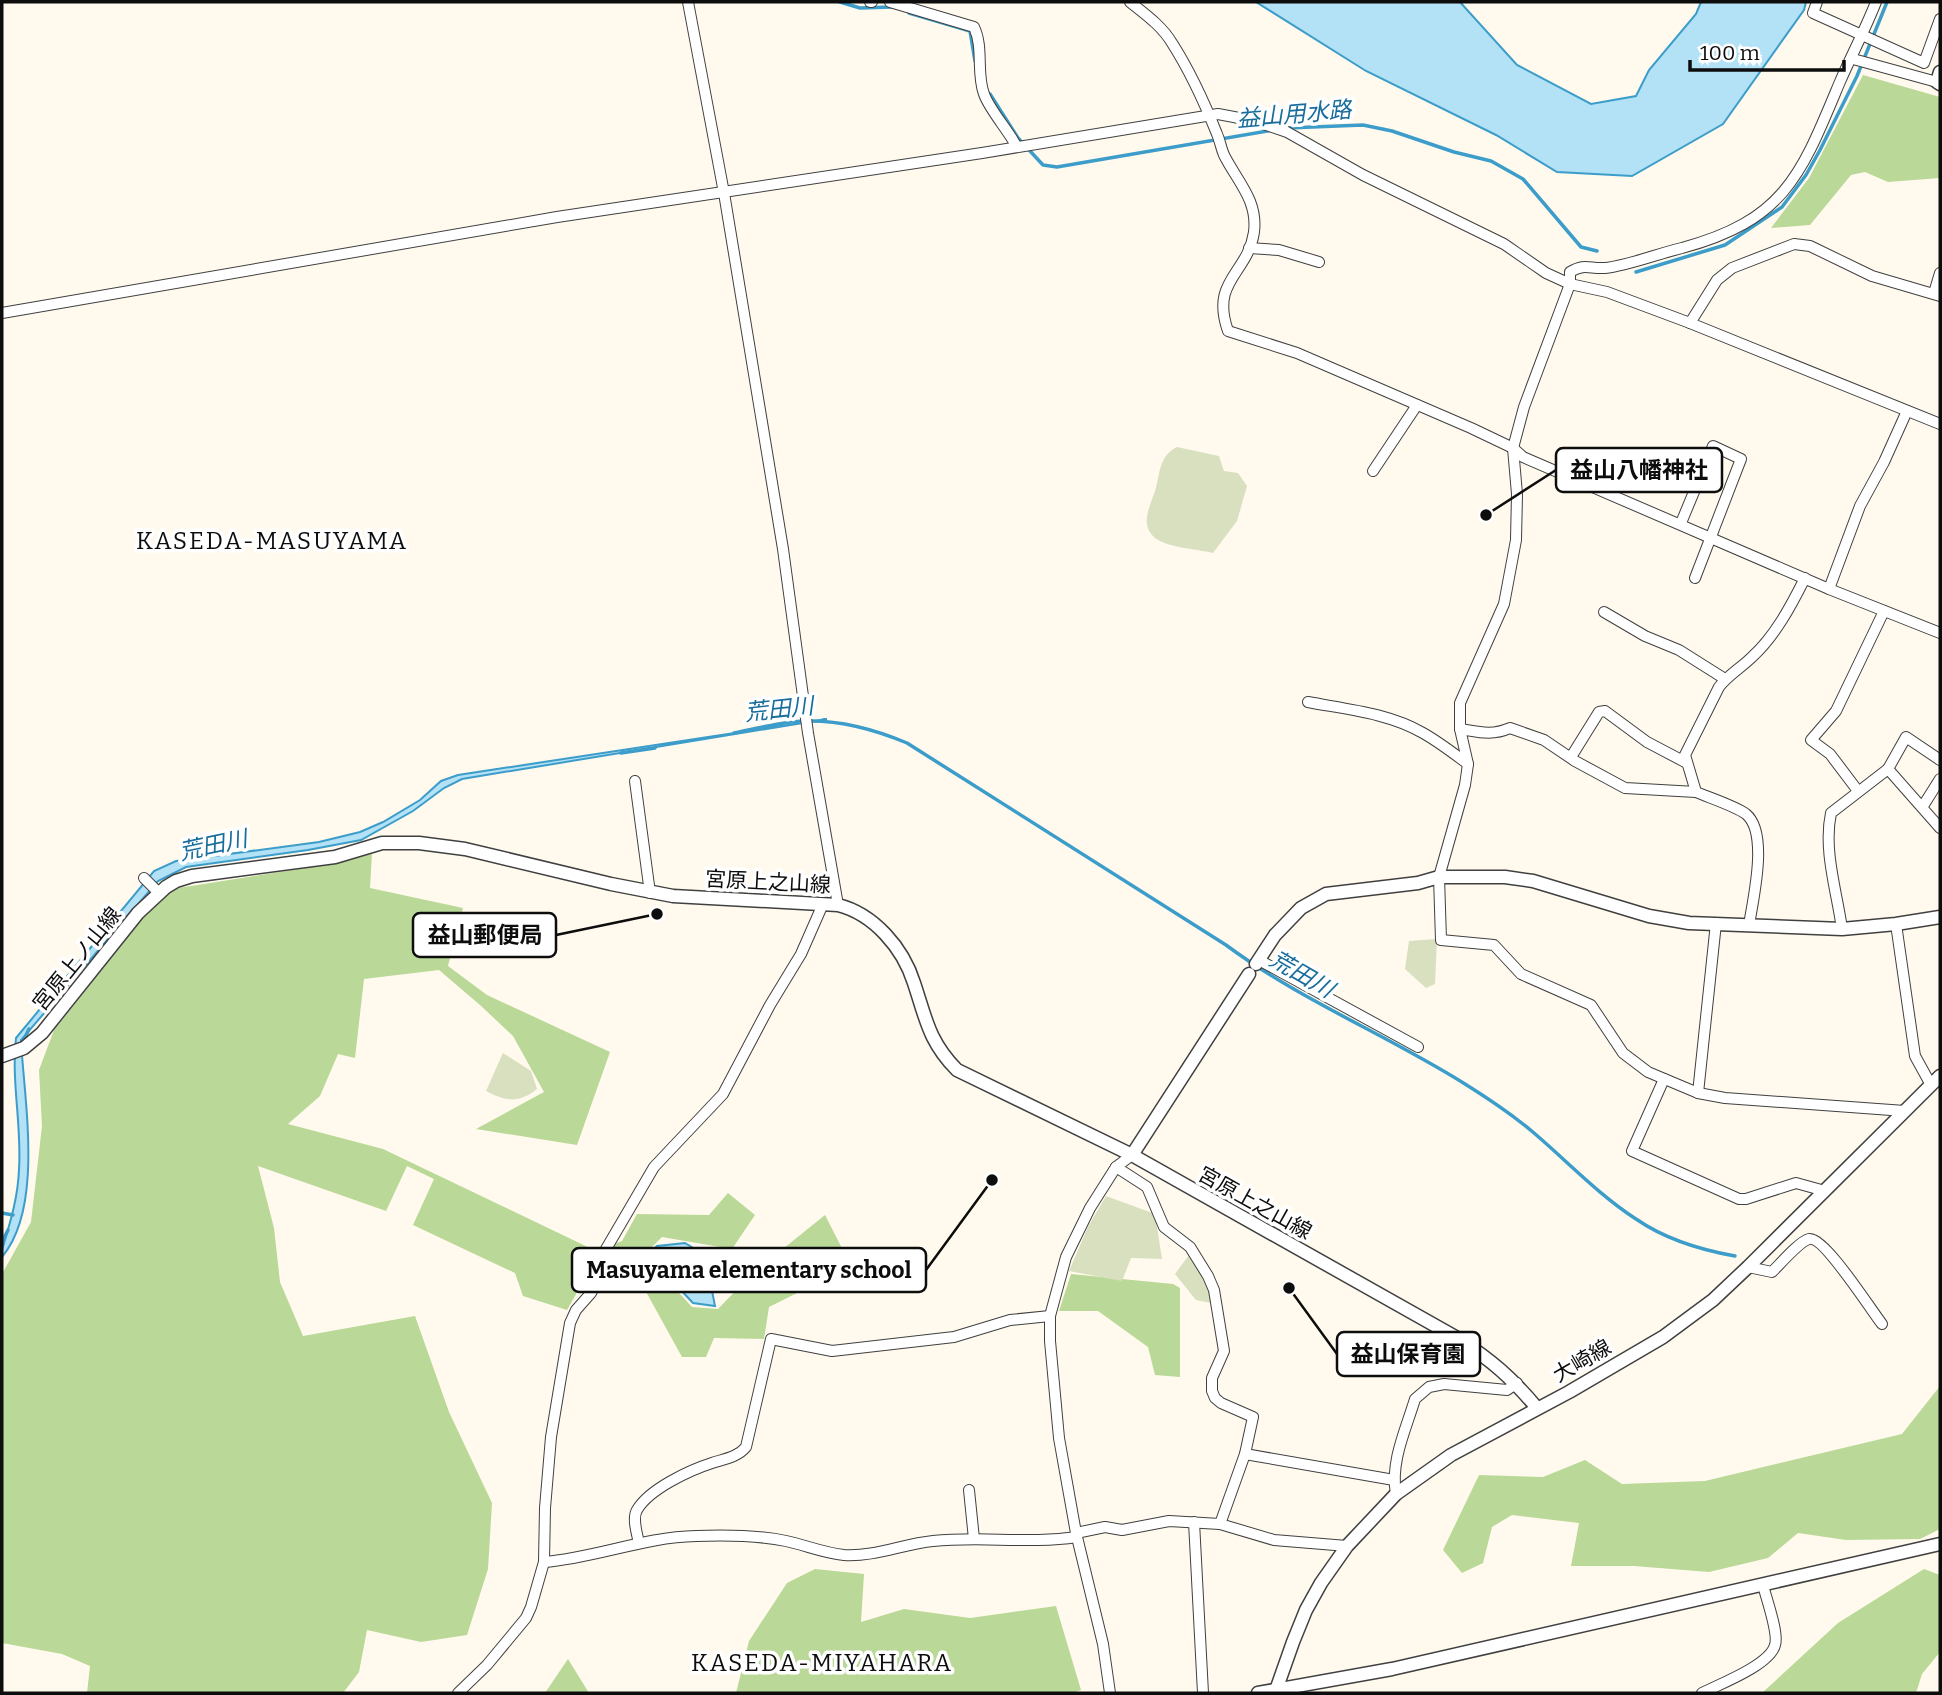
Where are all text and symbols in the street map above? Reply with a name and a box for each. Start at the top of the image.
scale bar [1690,28,1844,72]
text: 100 m [1700,40,1760,66]
water label: 益山用水路 [1235,95,1354,133]
callout: 益山八幡神社 [1556,448,1722,492]
text: 益山八幡神社 [1570,456,1708,484]
district label: KASEDA-MASUYAMA [136,527,408,555]
water label: 荒田川 [743,691,818,727]
water label: 荒田川 [176,824,253,866]
street label: 宮原上之山線 [704,866,832,898]
street label: 宮原上ノ山線 [27,902,127,1016]
callout: 益山郵便局 [413,913,556,957]
text: 益山郵便局 [428,921,543,949]
water label: 荒田川 [1265,945,1341,1005]
street label: 宮原上之山線 [1194,1161,1316,1245]
callout: Masuyama elementary school [572,1248,926,1292]
text: Masuyama elementary school [586,1256,912,1284]
callout: 益山保育園 [1337,1332,1480,1376]
street label: 大崎線 [1548,1334,1616,1388]
text: 益山保育園 [1351,1340,1466,1368]
district label: KASEDA-MIYAHARA [691,1649,953,1677]

